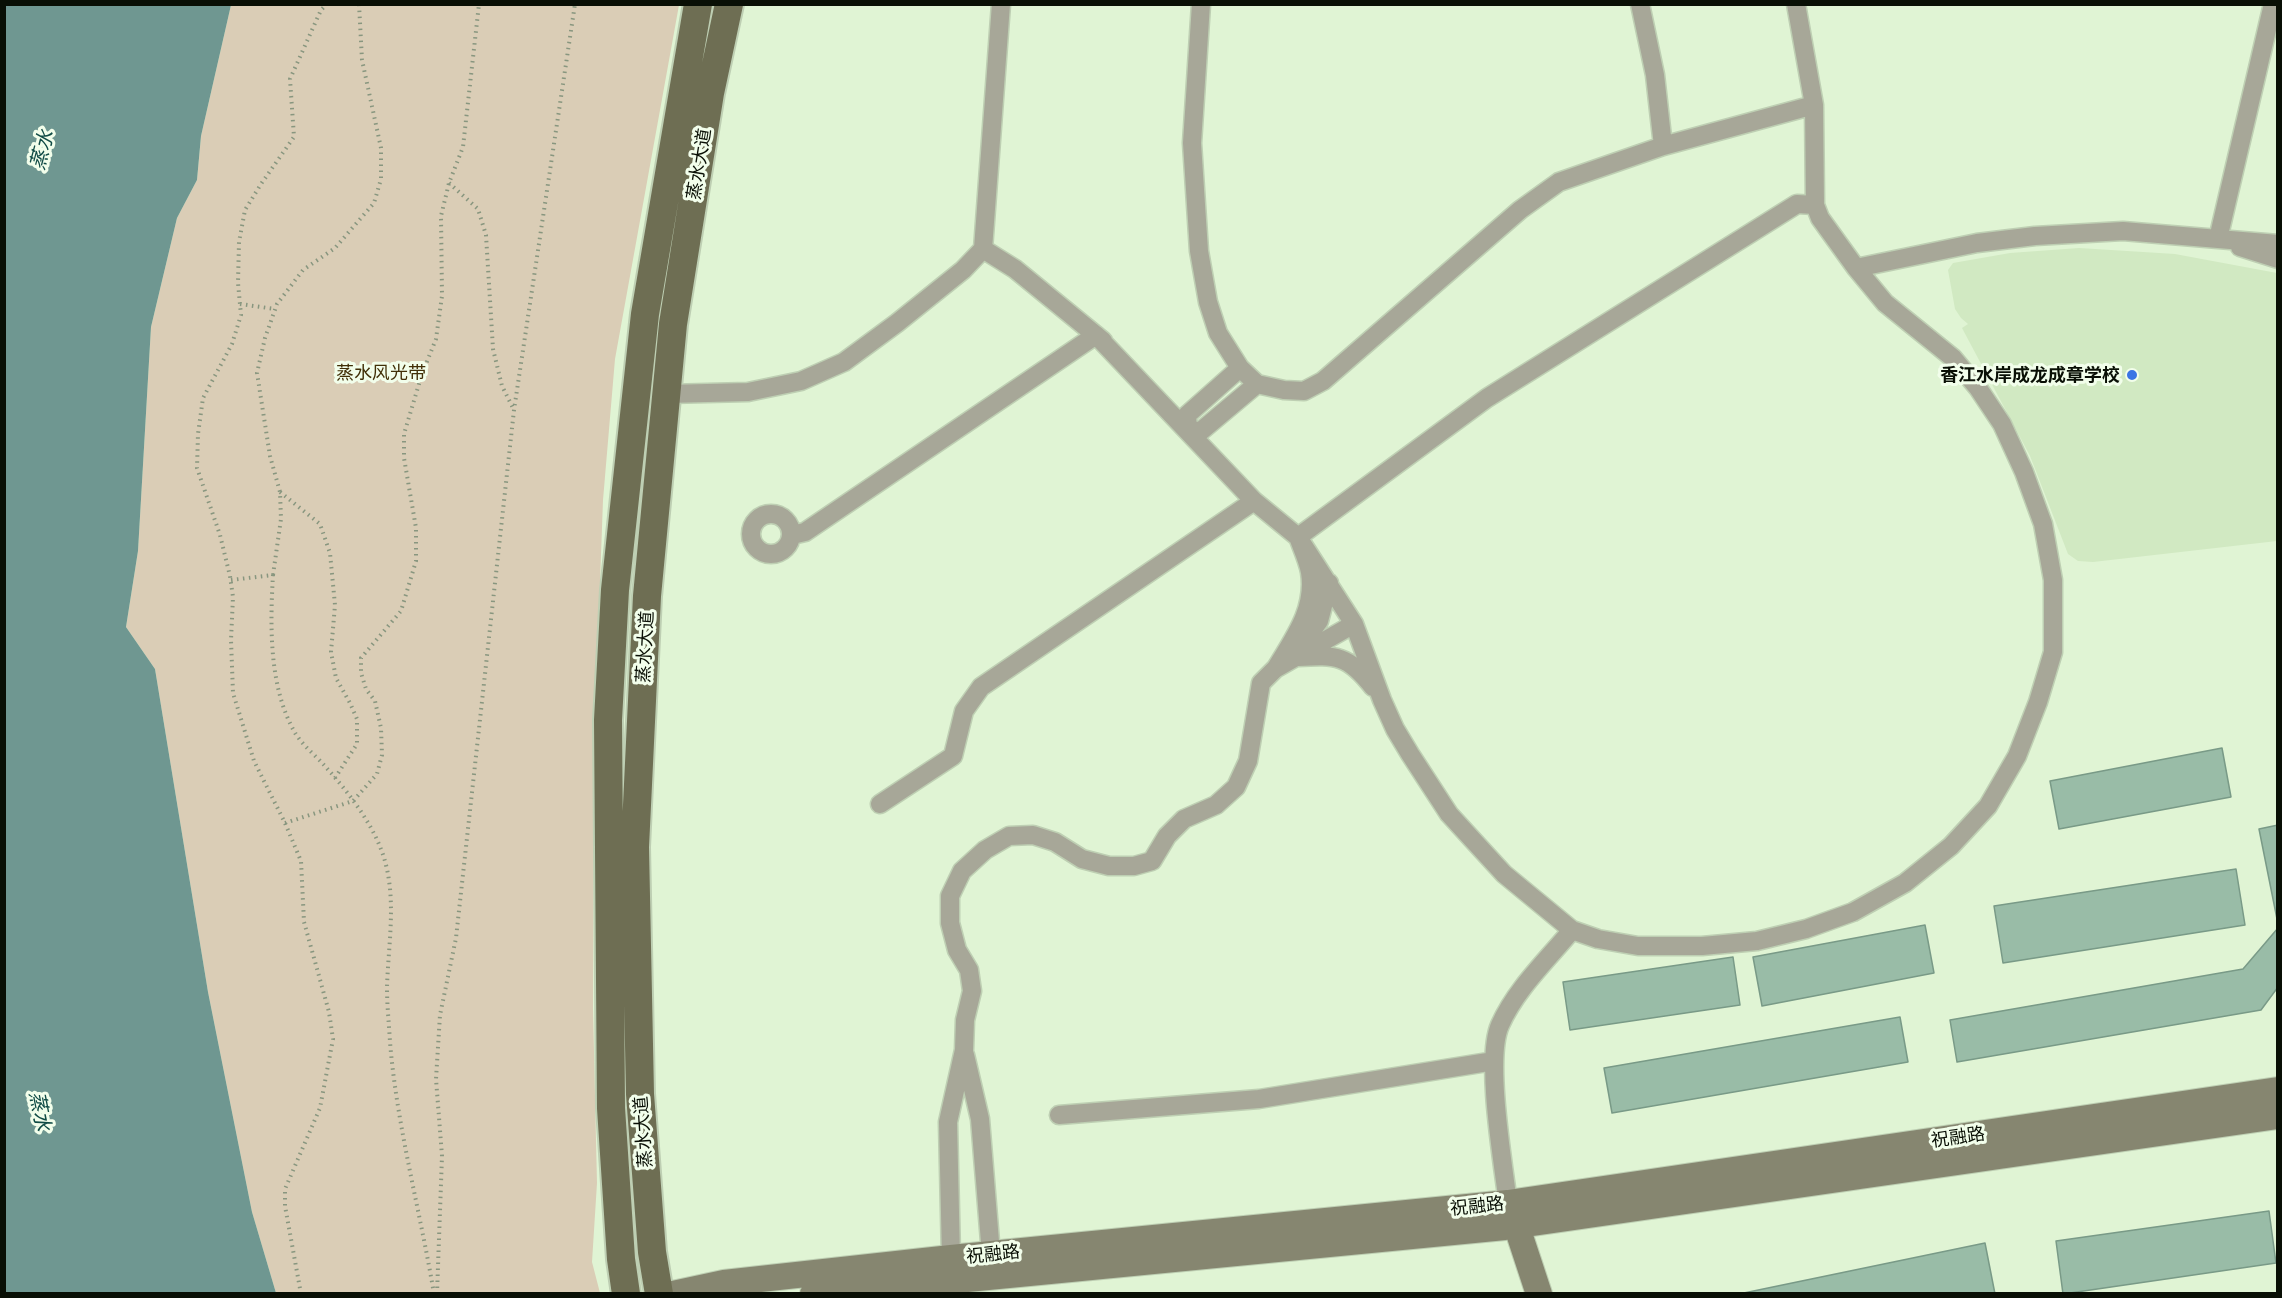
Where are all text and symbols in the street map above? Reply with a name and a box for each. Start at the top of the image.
street label: 蒸水大道 [683,127,715,201]
water label: 蒸水 [25,128,59,172]
park label: 蒸水风光带 [336,362,426,384]
place label: 香江水岸成龙成章学校 [1940,364,2120,386]
marker: 香江水岸成龙成章学校 [2125,368,2139,382]
street label: 蒸水大道 [632,610,658,684]
water label: 蒸水 [24,1089,56,1133]
street label: 蒸水大道 [630,1095,656,1169]
street label: 祝融路 [1930,1123,1986,1151]
street label: 祝融路 [1449,1192,1505,1220]
street label: 祝融路 [965,1240,1021,1268]

